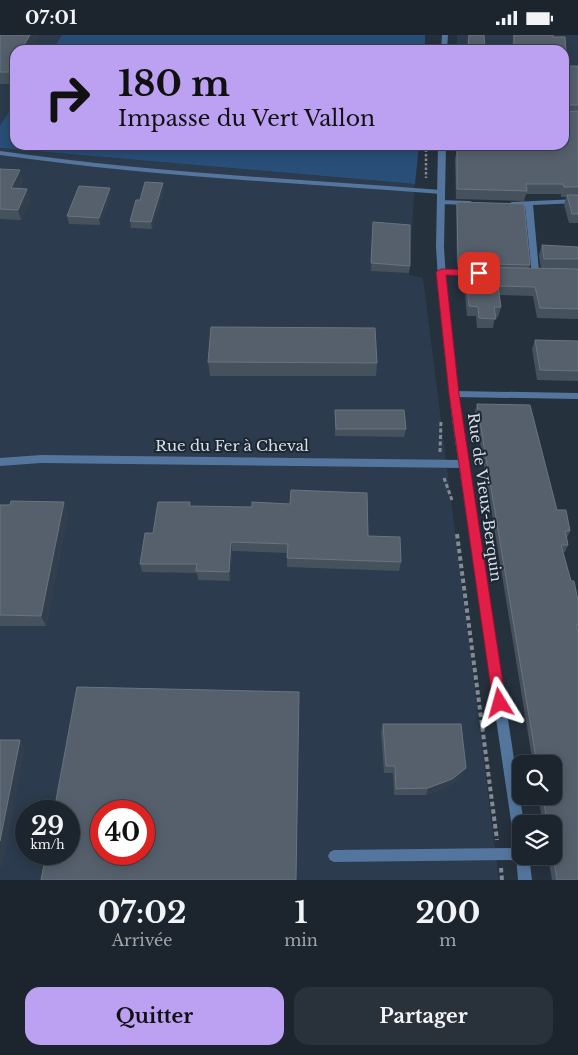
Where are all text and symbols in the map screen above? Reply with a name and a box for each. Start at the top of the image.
text: 07:01 [25,6,77,29]
text: 180 m [118,62,230,105]
icon: right [35,65,100,130]
text: Impasse du Vert Vallon [118,105,375,132]
pin [458,252,500,294]
icon: arrive [465,259,493,287]
street label: Rue de Vieux-Berquin [464,411,506,583]
street label: Rue du Fer à Cheval [155,436,309,455]
position arrow [473,676,525,728]
map controls [512,755,562,865]
button: search [512,755,562,805]
speed limit sign: 40 [90,800,155,865]
text: 29 [31,811,64,842]
button: layers [512,815,562,865]
text: km/h [30,837,65,852]
text: 07:02 [98,894,187,931]
text: 1 [294,894,308,931]
text: 200 [415,894,480,931]
text: Arrivée [112,930,172,950]
text: min [284,930,318,950]
text: m [439,930,456,950]
button: Quitter [25,987,284,1045]
button: Partager [294,987,553,1045]

